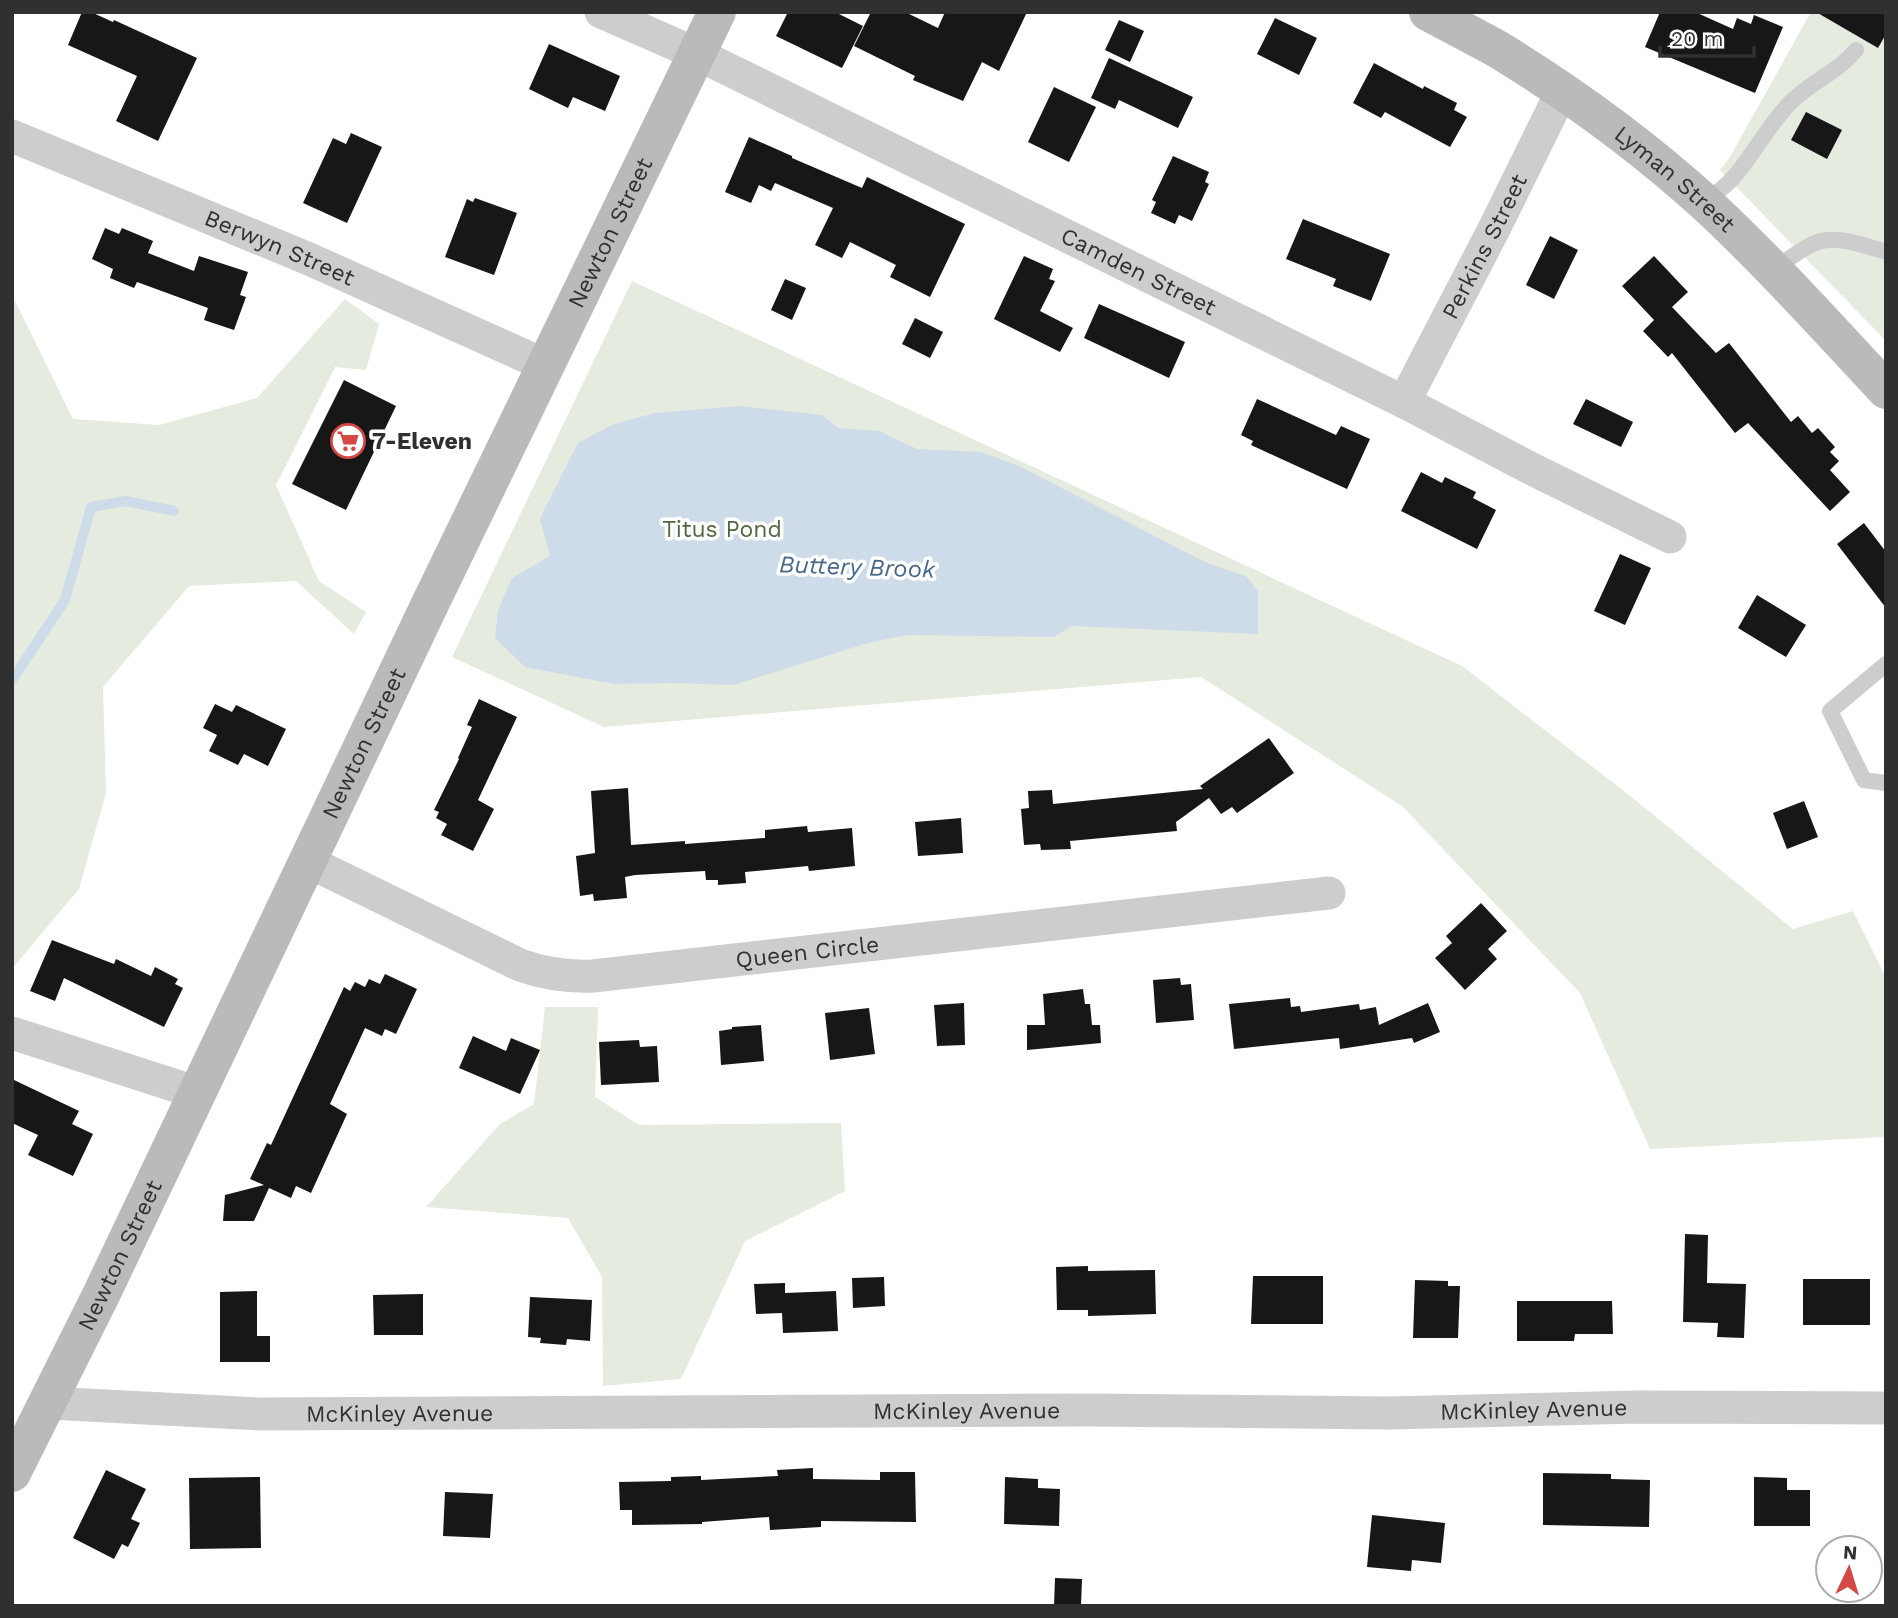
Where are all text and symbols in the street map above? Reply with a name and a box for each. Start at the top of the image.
scale bar [1660,14,1755,58]
text: 20 m [1671,26,1723,51]
street label: Lyman Street [1609,120,1741,238]
street label: Newton Street [562,153,658,312]
street label: Perkins Street [1436,169,1533,324]
street label: Berwyn Street [201,204,359,291]
street label: Camden Street [1056,222,1221,321]
supermarket icon: 7-Eleven [329,422,367,460]
place label: 7-Eleven [372,428,472,455]
park label: Titus Pond [662,516,782,543]
water label: Buttery Brook [779,550,936,584]
street label: Newton Street [316,663,411,823]
street label: Queen Circle [734,930,880,973]
street label: Newton Street [72,1175,167,1335]
street label: McKinley Avenue [1440,1394,1628,1425]
street label: McKinley Avenue [873,1397,1060,1425]
street label: McKinley Avenue [306,1399,493,1427]
north arrow [1814,1534,1884,1604]
text: N [1842,1541,1858,1565]

